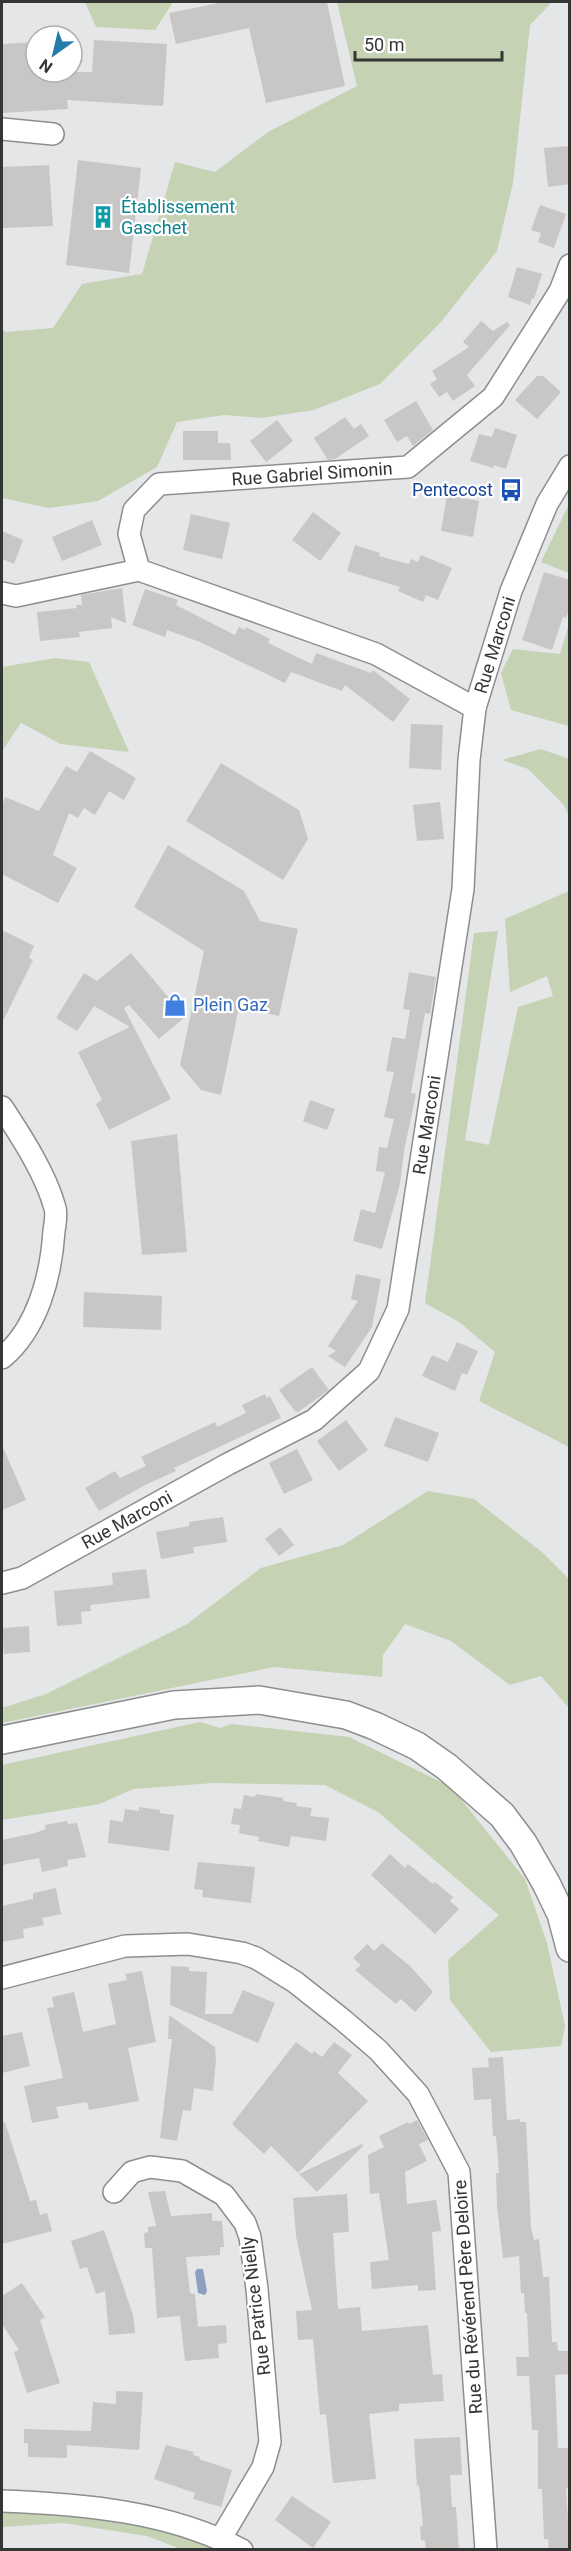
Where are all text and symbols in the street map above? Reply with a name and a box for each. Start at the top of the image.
north arrow [24,24,84,84]
scale bar [355,24,502,62]
text: 50 m [364,34,404,55]
text: N [36,55,56,77]
place label: Établissement Gaschet [121,196,235,238]
building icon: Établissement Gaschet [90,204,116,230]
street label: Rue Gabriel Simonin [231,457,393,490]
bus stop icon: Pentecost [498,477,524,503]
place label: Pentecost [412,479,493,500]
street label: Rue Marconi [470,594,519,696]
shop icon: Plein Gaz [162,992,188,1018]
place label: Plein Gaz [193,994,268,1015]
street label: Rue Marconi [408,1074,445,1176]
street label: Rue Marconi [78,1486,176,1553]
street label: Rue du Révérend Père Deloire [449,2179,486,2415]
street label: Rue Patrice Nielly [236,2235,274,2377]

